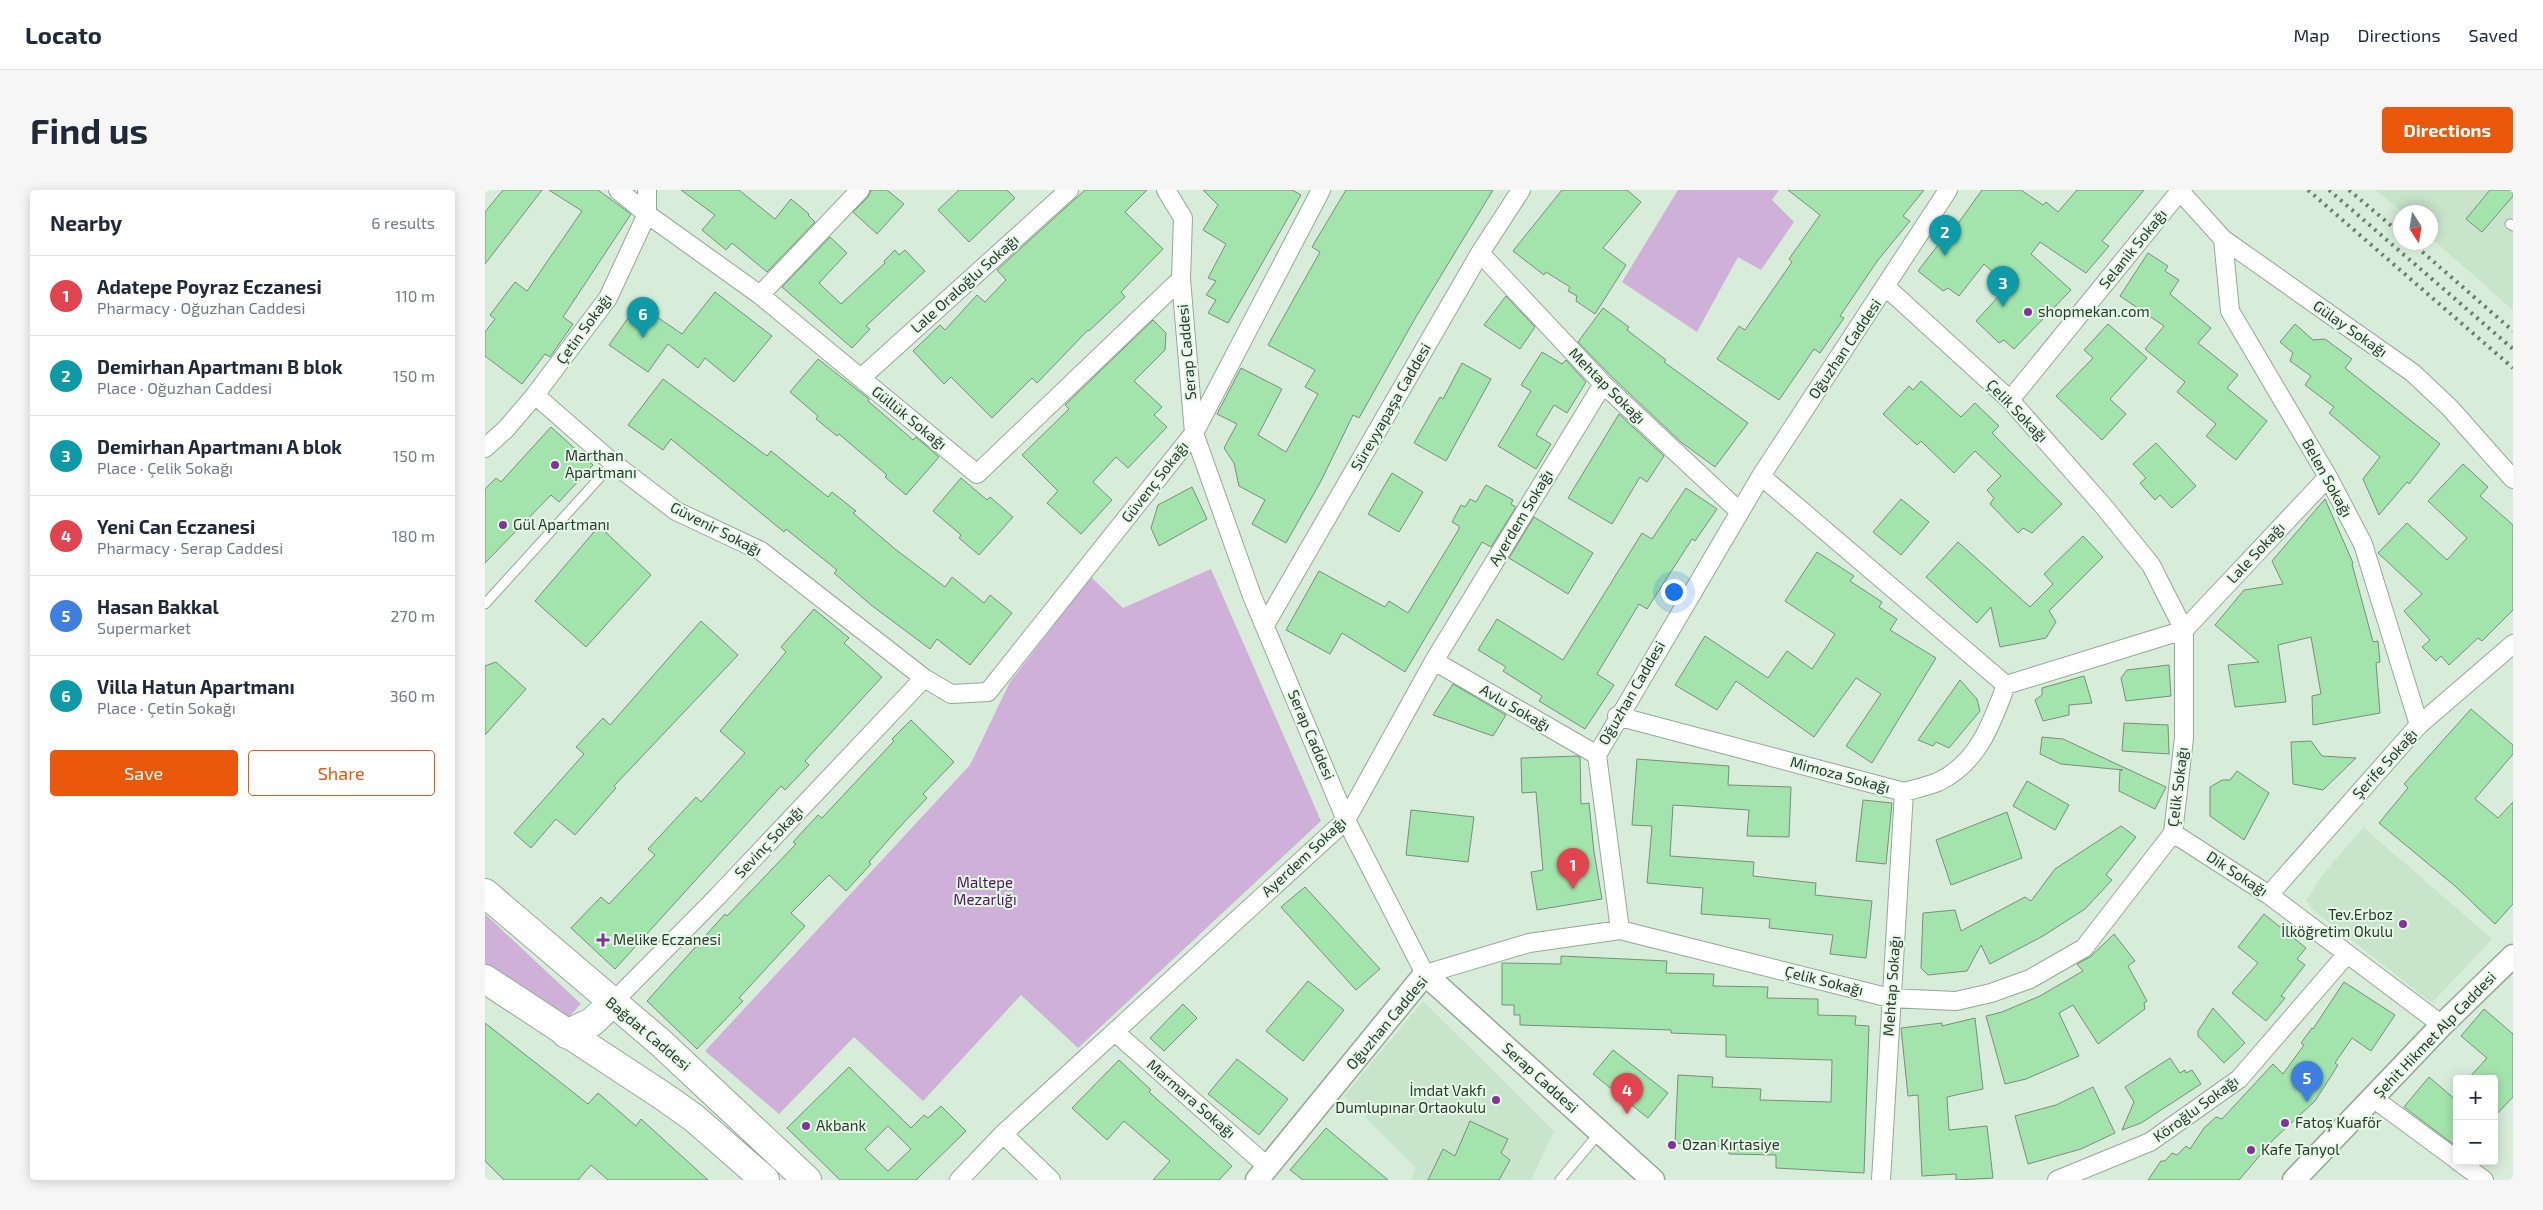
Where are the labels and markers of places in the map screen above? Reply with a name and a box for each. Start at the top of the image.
pin: 2 [1929,215,1961,256]
pin: 3 [1987,266,2019,307]
pin: 6 [627,297,659,338]
place label: shopmekan.com [2038,302,2150,320]
marker: shopmekan.com [2022,306,2034,318]
place label: Marthan Apartmanı [565,446,637,481]
marker: Marthan Apartmanı [549,459,561,471]
place label: Gül Apartmanı [513,515,610,533]
marker: Gül Apartmanı [497,519,509,531]
pin: 1 [1557,848,1589,889]
place label: Tev.Erboz İlköğretim Okulu [2281,905,2393,940]
marker: Tev.Erboz İlköğretim Okulu [2397,918,2409,930]
place label: Melike Eczanesi [613,930,721,948]
marker: Melike Eczanesi [597,934,609,946]
pin: 5 [2291,1061,2323,1102]
pin: 4 [1611,1073,1643,1114]
place label: İmdat Vakfı Dumlupınar Ortaokulu [1335,1081,1486,1116]
marker: İmdat Vakfı Dumlupınar Ortaokulu [1490,1094,1502,1106]
place label: Fatoş Kuaför [2295,1113,2382,1132]
place label: Akbank [816,1116,866,1134]
marker: Fatoş Kuaför [2279,1117,2291,1129]
marker: Akbank [800,1120,812,1132]
place label: Ozan Kırtasiye [1682,1135,1780,1153]
marker: Ozan Kırtasiye [1666,1139,1678,1151]
place label: Kafe Tanyol [2261,1140,2340,1158]
marker: Kafe Tanyol [2245,1144,2257,1156]

